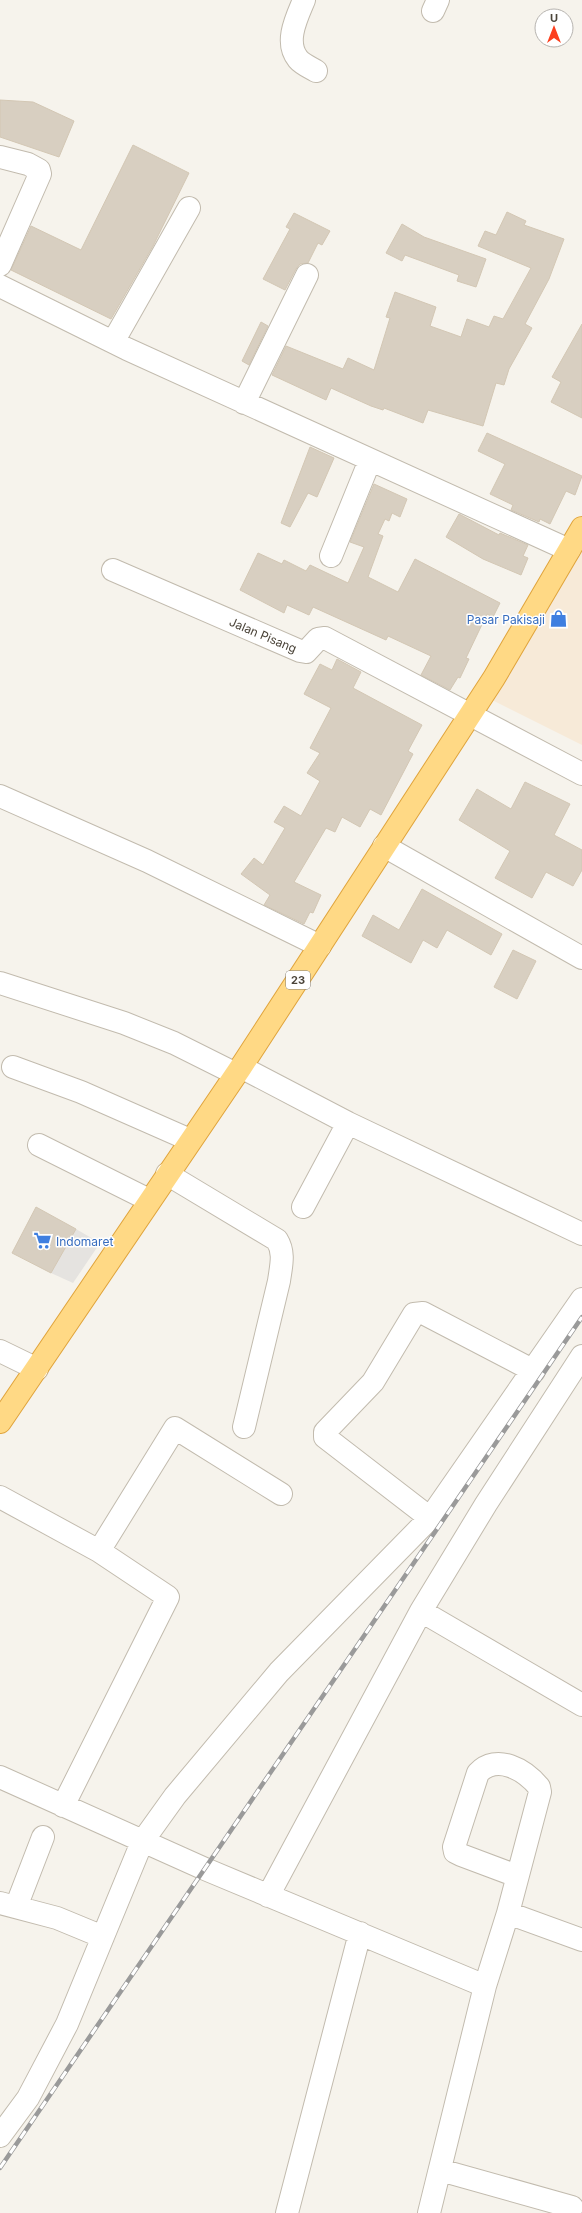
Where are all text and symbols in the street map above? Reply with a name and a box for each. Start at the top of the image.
north arrow [534,8,574,48]
text: U [550,11,558,25]
shop icon: Pasar Pakisaji [548,609,568,629]
place label: Pasar Pakisaji [467,612,545,627]
street label: Jalan Pisang [227,614,299,656]
road number: 23 [286,971,310,989]
supermarket icon: Indomaret [33,1231,53,1251]
place label: Indomaret [56,1234,113,1249]

